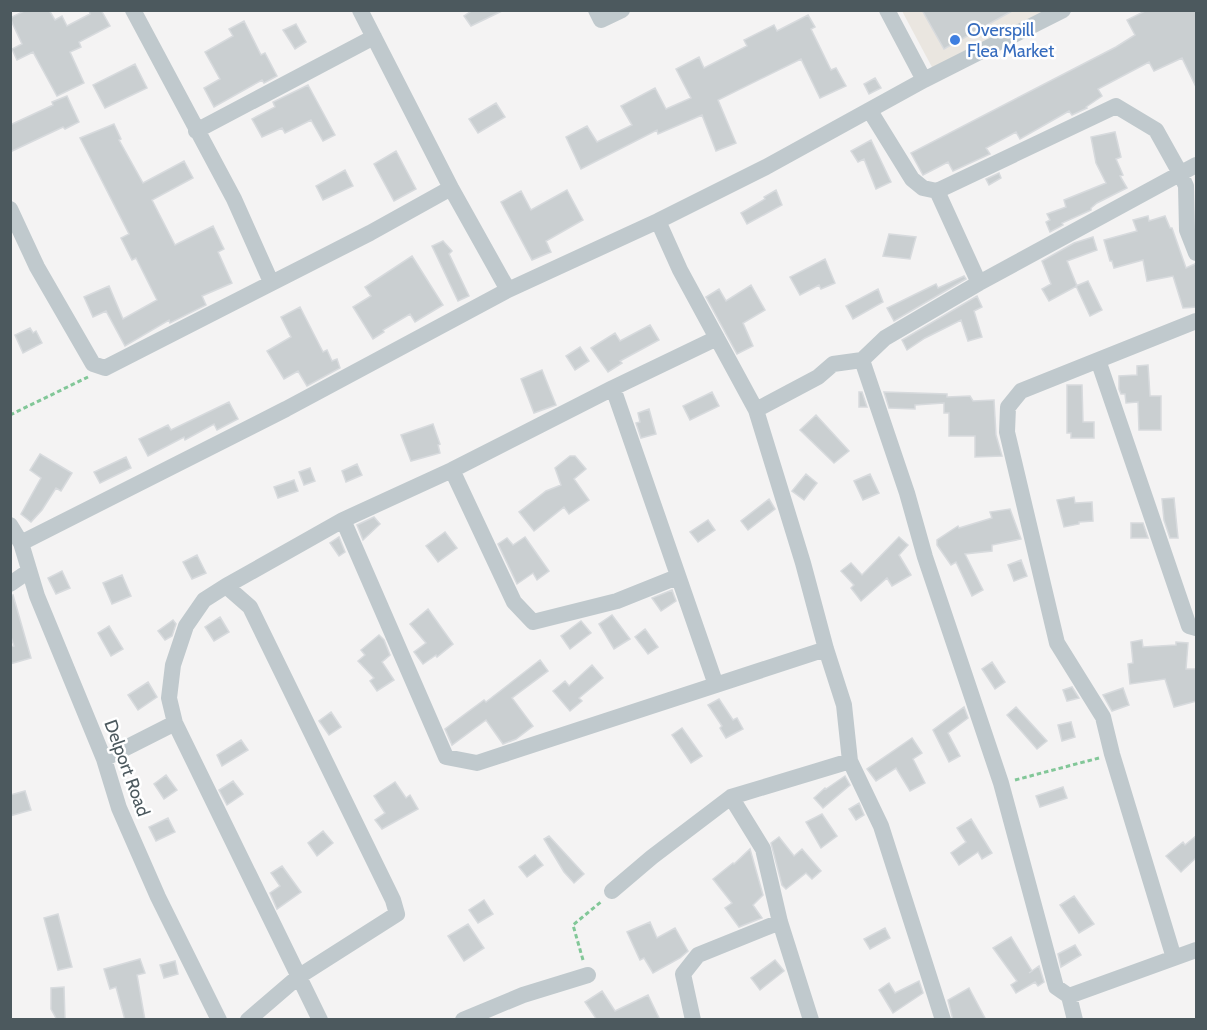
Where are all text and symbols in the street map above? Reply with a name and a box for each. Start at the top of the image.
place label: Overspill Flea Market [967,19,1054,62]
marker: Overspill Flea Market [948,33,962,47]
street label: Delport Road [99,717,155,819]

